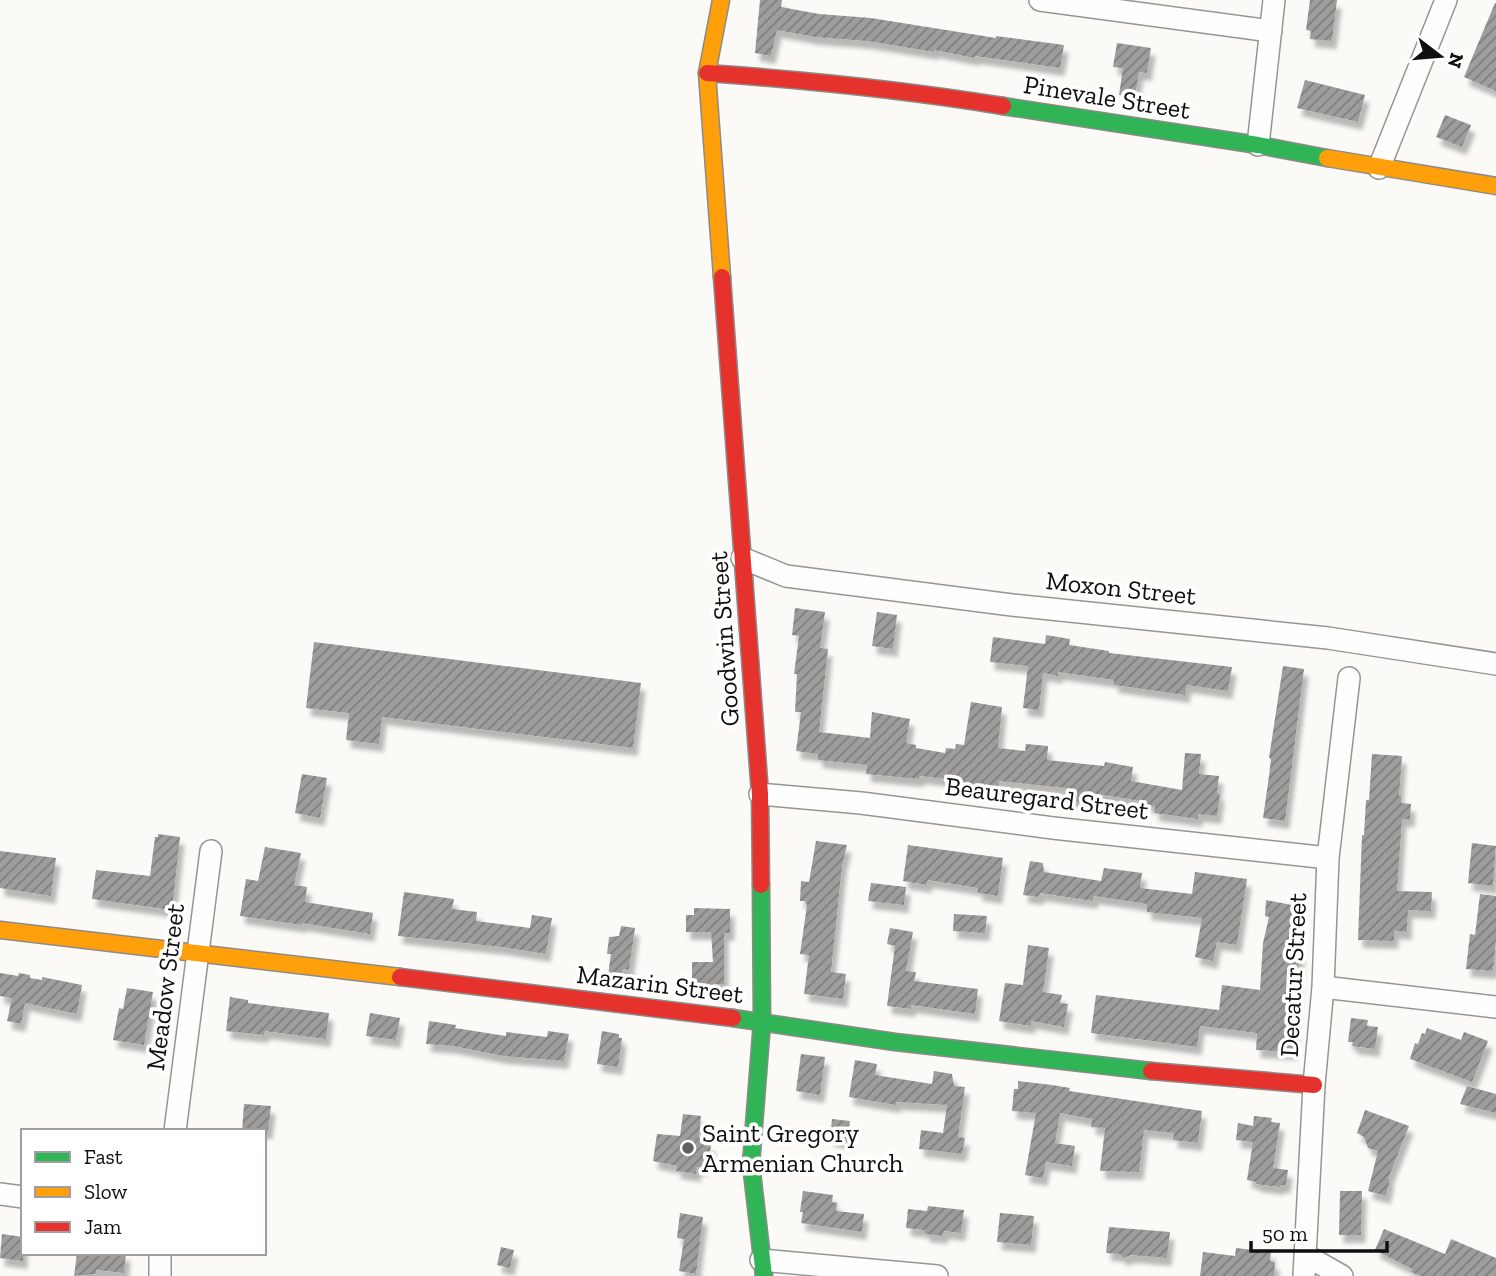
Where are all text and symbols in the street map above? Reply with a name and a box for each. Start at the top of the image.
north arrow [1405,21,1475,91]
text: N [1443,50,1469,71]
street label: Pinevale Street [1021,68,1193,126]
street label: Goodwin Street [702,550,746,728]
street label: Moxon Street [1044,564,1198,612]
street label: Beauregard Street [944,770,1151,826]
street label: Decatur Street [1273,892,1313,1058]
street label: Meadow Street [139,901,191,1072]
street label: Mazarin Street [575,958,745,1010]
place label: Saint Gregory Armenian Church [702,1117,904,1179]
legend [21,1129,266,1255]
marker: Saint Gregory Armenian Church [680,1140,696,1156]
text: Fast [84,1144,123,1169]
text: Slow [84,1179,127,1204]
scale bar [1251,1210,1388,1254]
text: Jam [84,1214,121,1239]
text: 50 m [1262,1221,1308,1246]

